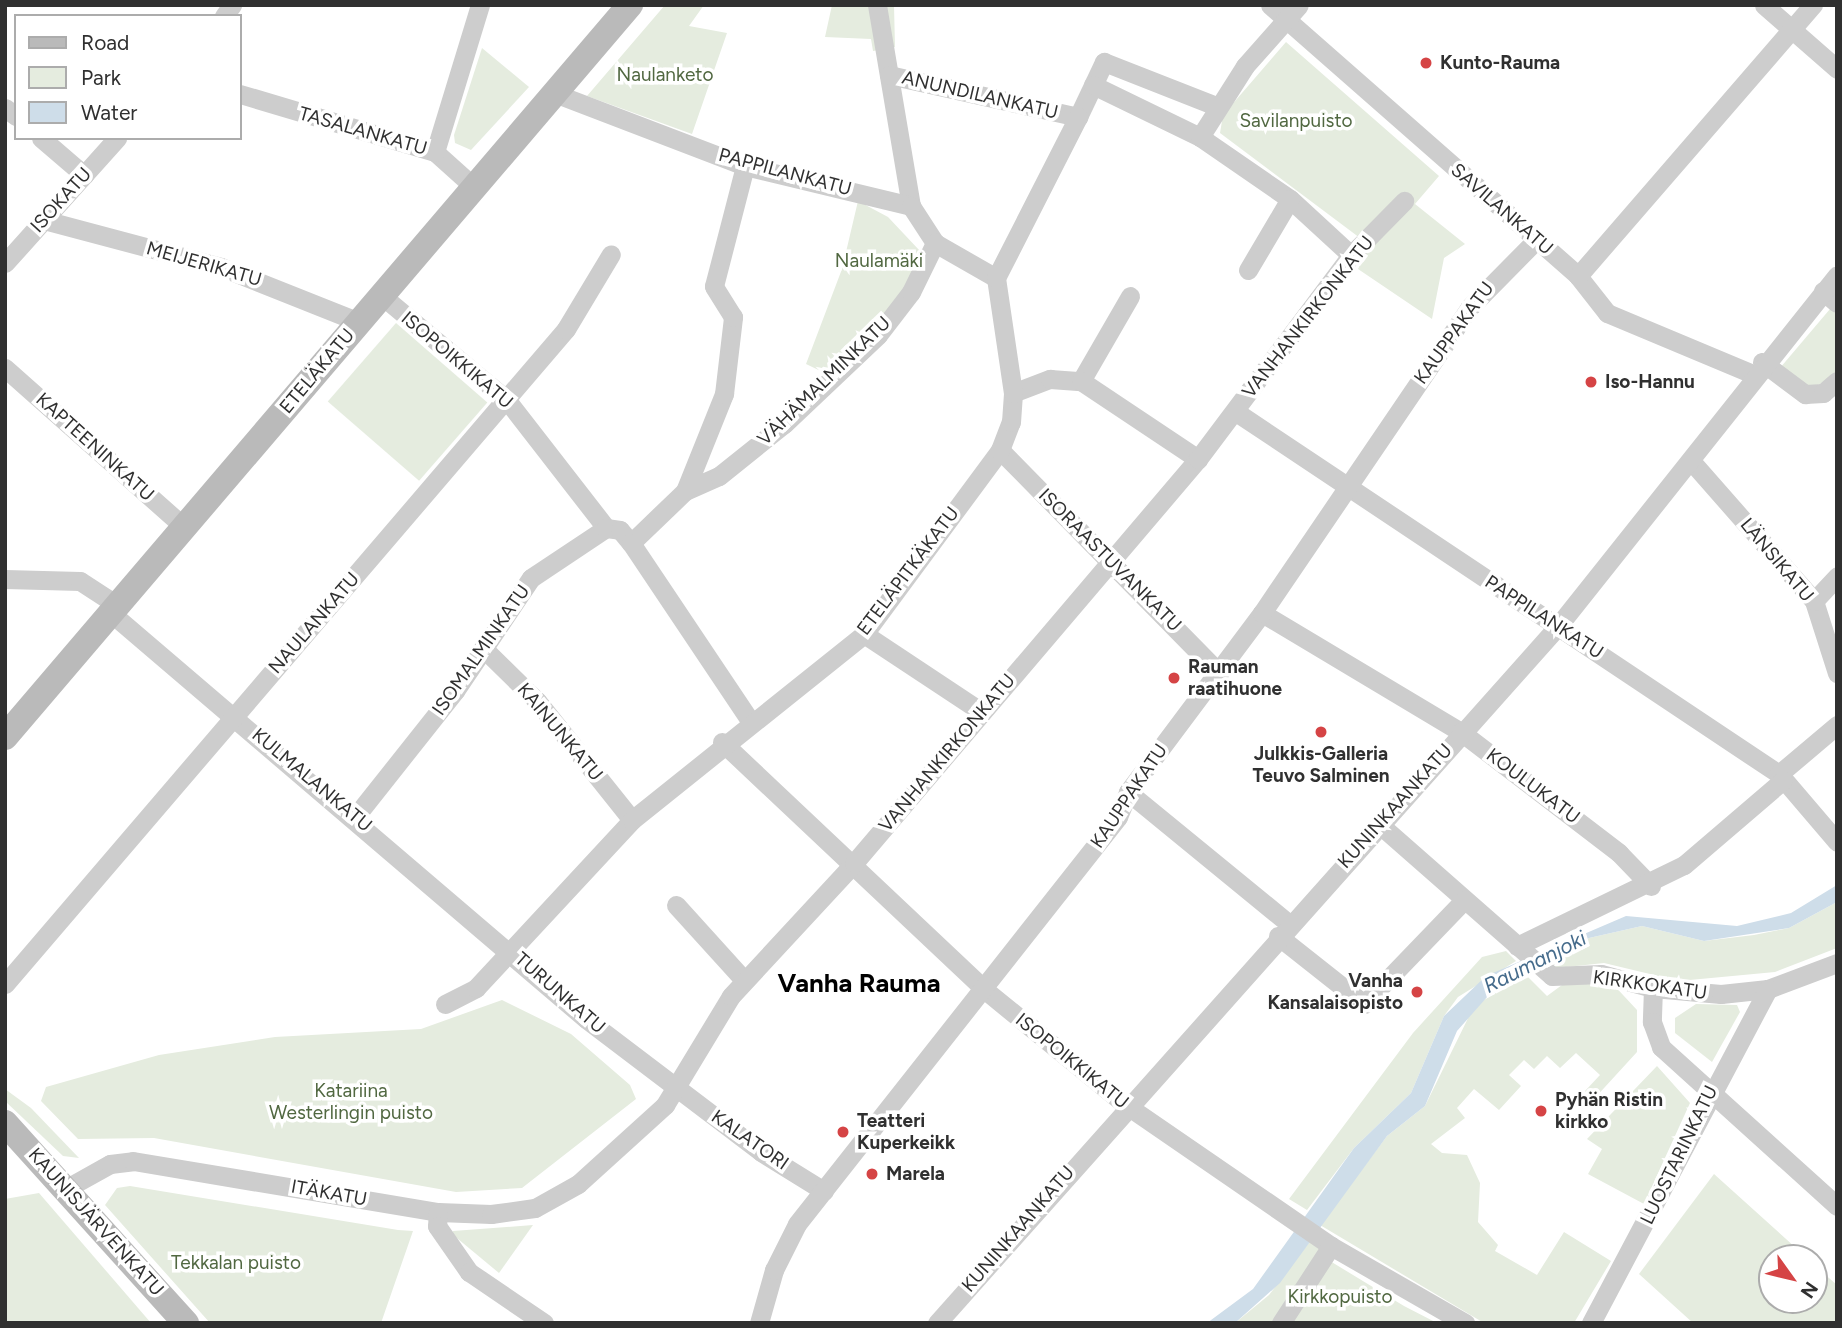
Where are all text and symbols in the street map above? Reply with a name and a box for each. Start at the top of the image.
legend [14,14,242,140]
text: Road [81,30,129,55]
place label: Kunto-Rauma [1440,52,1560,74]
marker: Kunto-Rauma [1418,55,1434,71]
park label: Naulanketo [616,64,714,86]
text: Park [81,65,121,90]
street label: ANUNDILANKATU [900,66,1060,124]
text: Water [81,100,137,125]
street label: TASALANKATU [296,102,430,160]
park label: Savilanpuisto [1239,110,1353,132]
street label: PAPPILANKATU [716,143,854,201]
street label: SAVILANKATU [1446,159,1558,259]
street label: ISOKATU [26,163,96,237]
street label: VANHANKIRKONKATU [1238,231,1378,403]
street label: MEIJERIKATU [144,237,264,291]
park label: Naulamäki [835,250,923,272]
street label: KAUPPAKATU [1409,277,1499,389]
street label: ISOPOIKKIKATU [396,307,518,413]
street label: VÄHÄMALMINKATU [753,312,895,450]
street label: ETELÄKATU [275,324,359,418]
place label: Iso-Hannu [1605,371,1695,393]
marker: Iso-Hannu [1583,374,1599,390]
street label: KAPTEENINKATU [31,388,159,506]
street label: ISORAASTUVANKATU [1034,484,1186,636]
street label: ETELÄPITKÄKATU [852,502,964,640]
street label: LÄNSIKATU [1735,513,1819,607]
street label: NAULANKATU [264,568,364,678]
street label: PAPPILANKATU [1481,570,1607,664]
street label: ISOMALMINKATU [427,580,535,720]
place label: Rauman raatihuone [1188,656,1282,700]
street label: VANHANKIRKONKATU [874,669,1020,837]
marker: Rauman raatihuone [1166,670,1182,686]
street label: KAINUNKATU [513,678,607,786]
street label: KULMALANKATU [247,723,377,837]
marker: Julkkis-Galleria Teuvo Salminen [1313,724,1329,740]
street label: KUNINKAANKATU [1333,739,1457,873]
street label: KAUPPAKATU [1086,740,1172,852]
place label: Julkkis-Galleria Teuvo Salminen [1253,743,1389,787]
street label: KOULUKATU [1482,743,1584,829]
water label: Raumanjoki [1479,925,1591,999]
street label: TURUNKATU [510,948,610,1038]
street label: KIRKKOKATU [1592,966,1708,1004]
district label: Vanha Rauma [777,968,941,1000]
place label: Vanha Kansalaisopisto [1268,970,1403,1014]
marker: Vanha Kansalaisopisto [1409,984,1425,1000]
street label: ISOPOIKKIKATU [1011,1008,1133,1114]
park label: Katariina Westerlingin puisto [269,1080,433,1124]
street label: LUOSTARINKATU [1636,1082,1722,1228]
place label: Pyhän Ristin kirkko [1555,1089,1663,1133]
marker: Pyhän Ristin kirkko [1533,1103,1549,1119]
street label: KALATORI [707,1105,793,1175]
place label: Teatteri Kuperkeikk [857,1110,955,1154]
marker: Teatteri Kuperkeikk [835,1124,851,1140]
street label: KAUNISJÄRVENKATU [24,1143,168,1301]
street label: KUNINKAANKATU [957,1161,1079,1297]
place label: Marela [886,1163,945,1185]
marker: Marela [864,1166,880,1182]
street label: ITÄKATU [289,1175,369,1211]
north arrow [1758,1244,1828,1314]
park label: Tekkalan puisto [171,1252,301,1274]
text: N [1796,1277,1823,1302]
park label: Kirkkopuisto [1288,1286,1392,1308]

